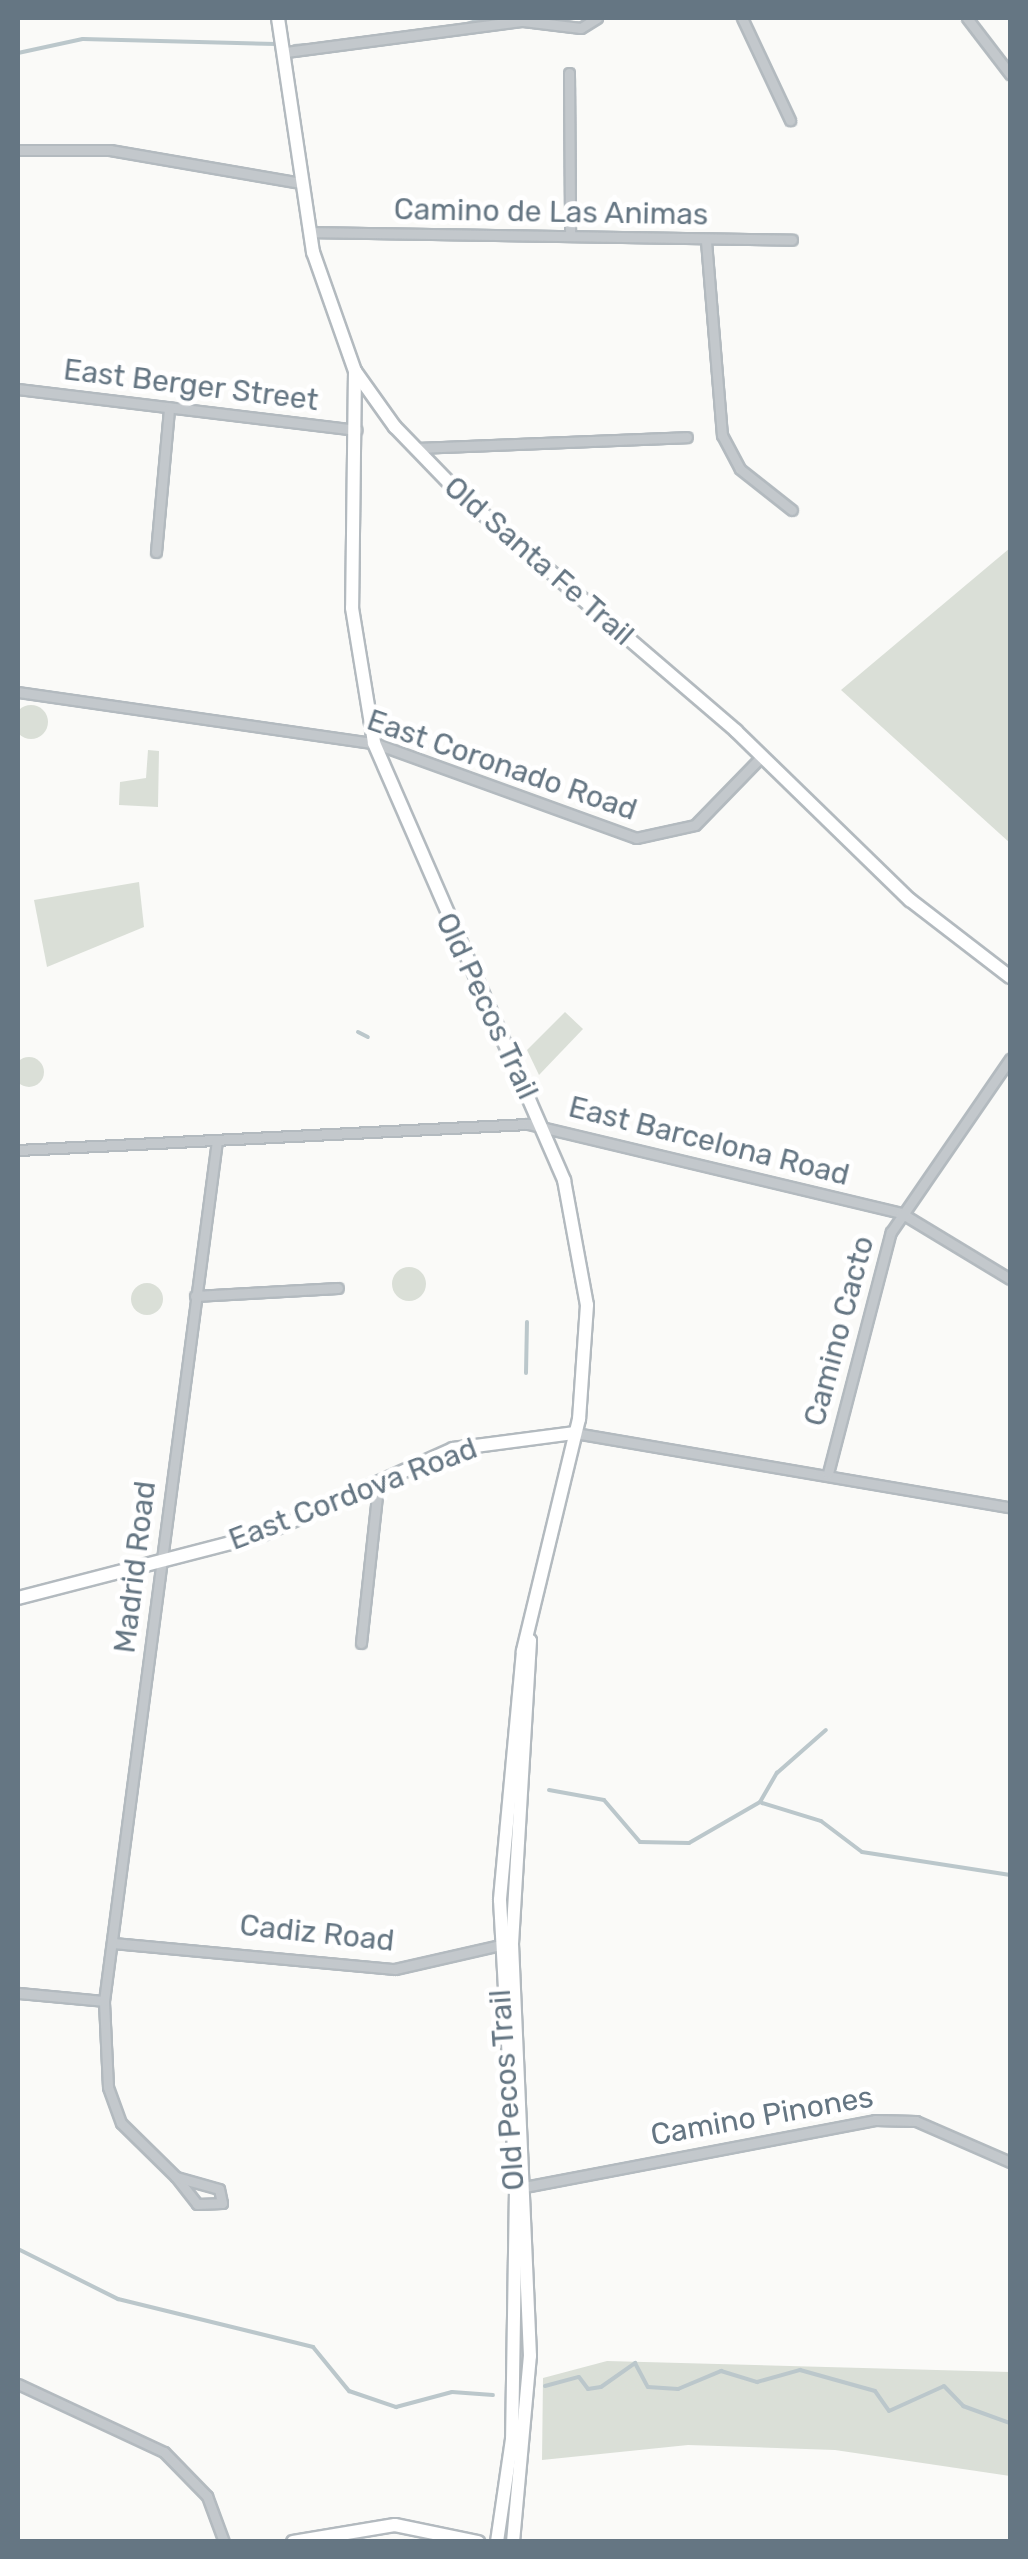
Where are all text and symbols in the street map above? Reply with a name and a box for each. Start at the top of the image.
street label: Camino de Las Animas [393,191,709,233]
street label: East Berger Street [61,351,321,419]
street label: Old Santa Fe Trail [437,469,641,653]
street label: East Coronado Road [362,702,642,828]
street label: Old Pecos Trail [428,907,546,1105]
street label: East Barcelona Road [565,1089,853,1193]
street label: Camino Cacto [796,1232,882,1430]
street label: East Cordova Road [224,1430,482,1558]
street label: Madrid Road [107,1479,163,1655]
street label: Cadiz Road [238,1907,396,1959]
street label: Old Pecos Trail [482,1988,532,2192]
street label: Camino Pinones [648,2079,876,2153]

